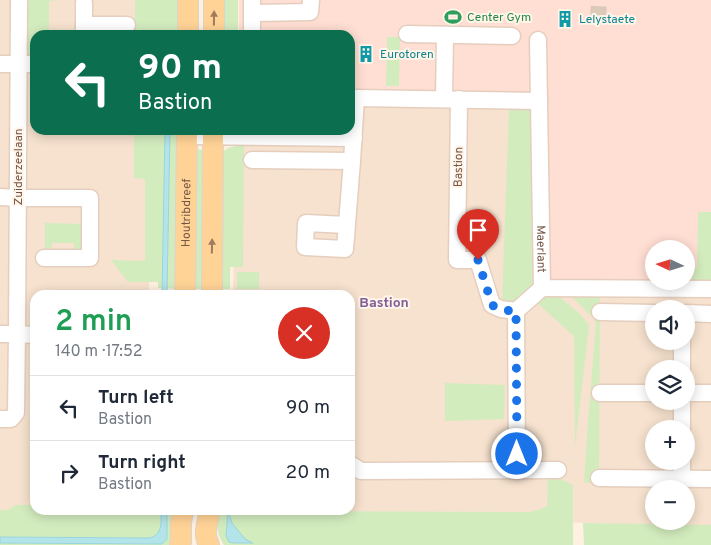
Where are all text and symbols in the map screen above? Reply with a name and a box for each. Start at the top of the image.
sports icon: Center Gym [443,7,463,27]
one-way arrow [210,9,218,25]
building icon: Lelystaete [555,9,575,29]
place label: Center Gym [467,10,531,26]
place label: Lelystaete [579,12,635,28]
building icon: Eurotoren [356,44,376,64]
text: 90 m [138,47,222,91]
place label: Eurotoren [380,47,434,63]
icon: left [55,50,120,115]
text: Bastion [138,90,212,117]
street label: Zuiderzeelaan [11,128,27,206]
street label: Bastion [451,147,467,187]
street label: Houtribdreef [179,179,195,247]
pin [457,209,499,260]
icon: arrive [464,216,492,244]
street label: Maerlant [532,225,549,273]
one-way arrow [208,238,216,254]
north arrow [645,240,695,290]
map controls [645,240,695,530]
district label: Bastion [359,295,409,312]
button: sound [645,300,695,350]
text: 2 min [55,304,132,341]
button: close [278,307,330,359]
text: 140 m · 17:52 [55,342,143,362]
button: layers [645,360,695,410]
text: Turn left [98,386,174,410]
icon: left [55,394,83,422]
text: 90 m [286,396,330,420]
text: Bastion [98,410,152,430]
button: + [645,420,695,470]
position arrow [490,427,542,479]
text: Turn right [98,451,186,475]
icon: right [55,459,83,487]
text: 20 m [286,461,330,485]
text: Bastion [98,475,152,495]
button: − [645,480,695,530]

